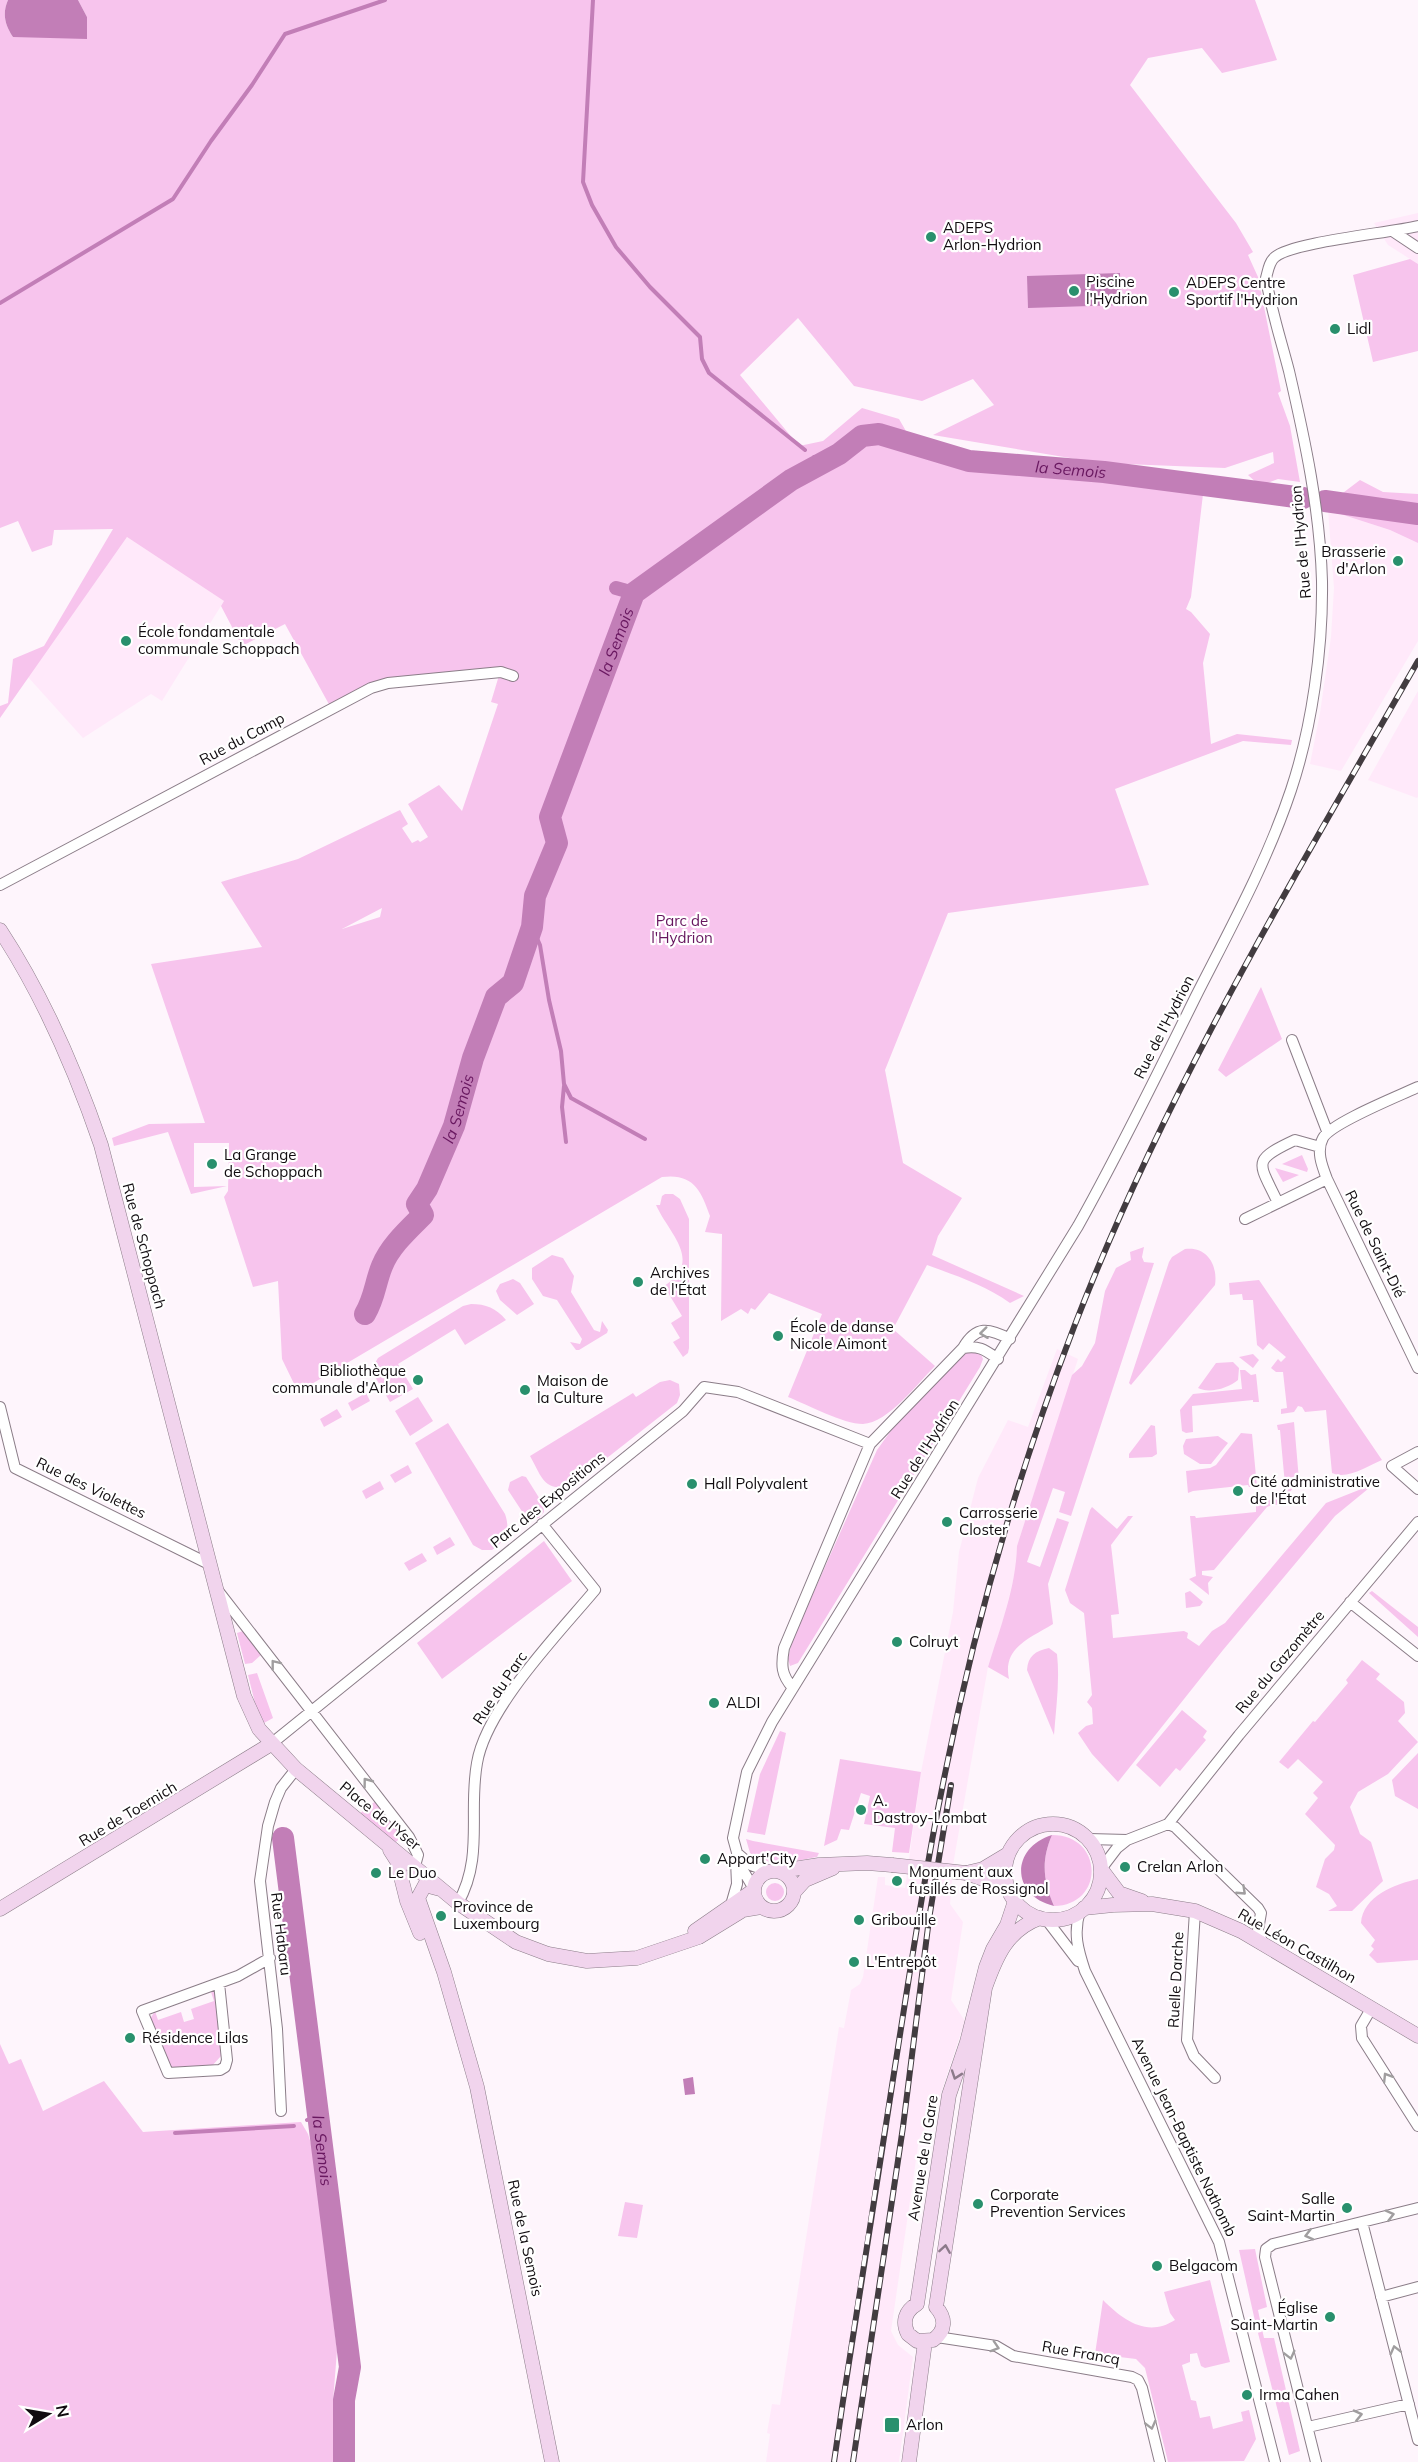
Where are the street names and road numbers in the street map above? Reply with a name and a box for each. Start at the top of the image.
street label: Rue de l'Hydrion [1286,485,1315,600]
street label: Rue du Camp [196,708,288,769]
street label: Rue de l'Hydrion [1129,972,1198,1082]
street label: Rue de Schoppach [119,1181,170,1311]
street label: Rue de Saint-Dié [1341,1187,1410,1301]
street label: Rue de l'Hydrion [886,1395,963,1502]
street label: Parc des Expositions [486,1447,609,1552]
street label: Rue des Violettes [33,1453,149,1522]
street label: Rue du Gazomètre [1231,1606,1328,1717]
street label: Rue du Parc [468,1648,531,1728]
street label: Rue de Toernich [75,1777,180,1850]
street label: Place de l'Yser [336,1777,425,1854]
street label: Rue Habaru [267,1891,296,1977]
street label: Rue Léon Castilhon [1235,1904,1360,1987]
street label: Ruelle Darche [1163,1931,1188,2029]
street label: Avenue Jean-Baptiste Nothomb [1128,2034,1241,2240]
street label: Avenue de la Gare [903,2094,942,2222]
street label: Rue de la Semois [504,2178,547,2298]
street label: Rue Francq [1041,2336,1122,2369]

